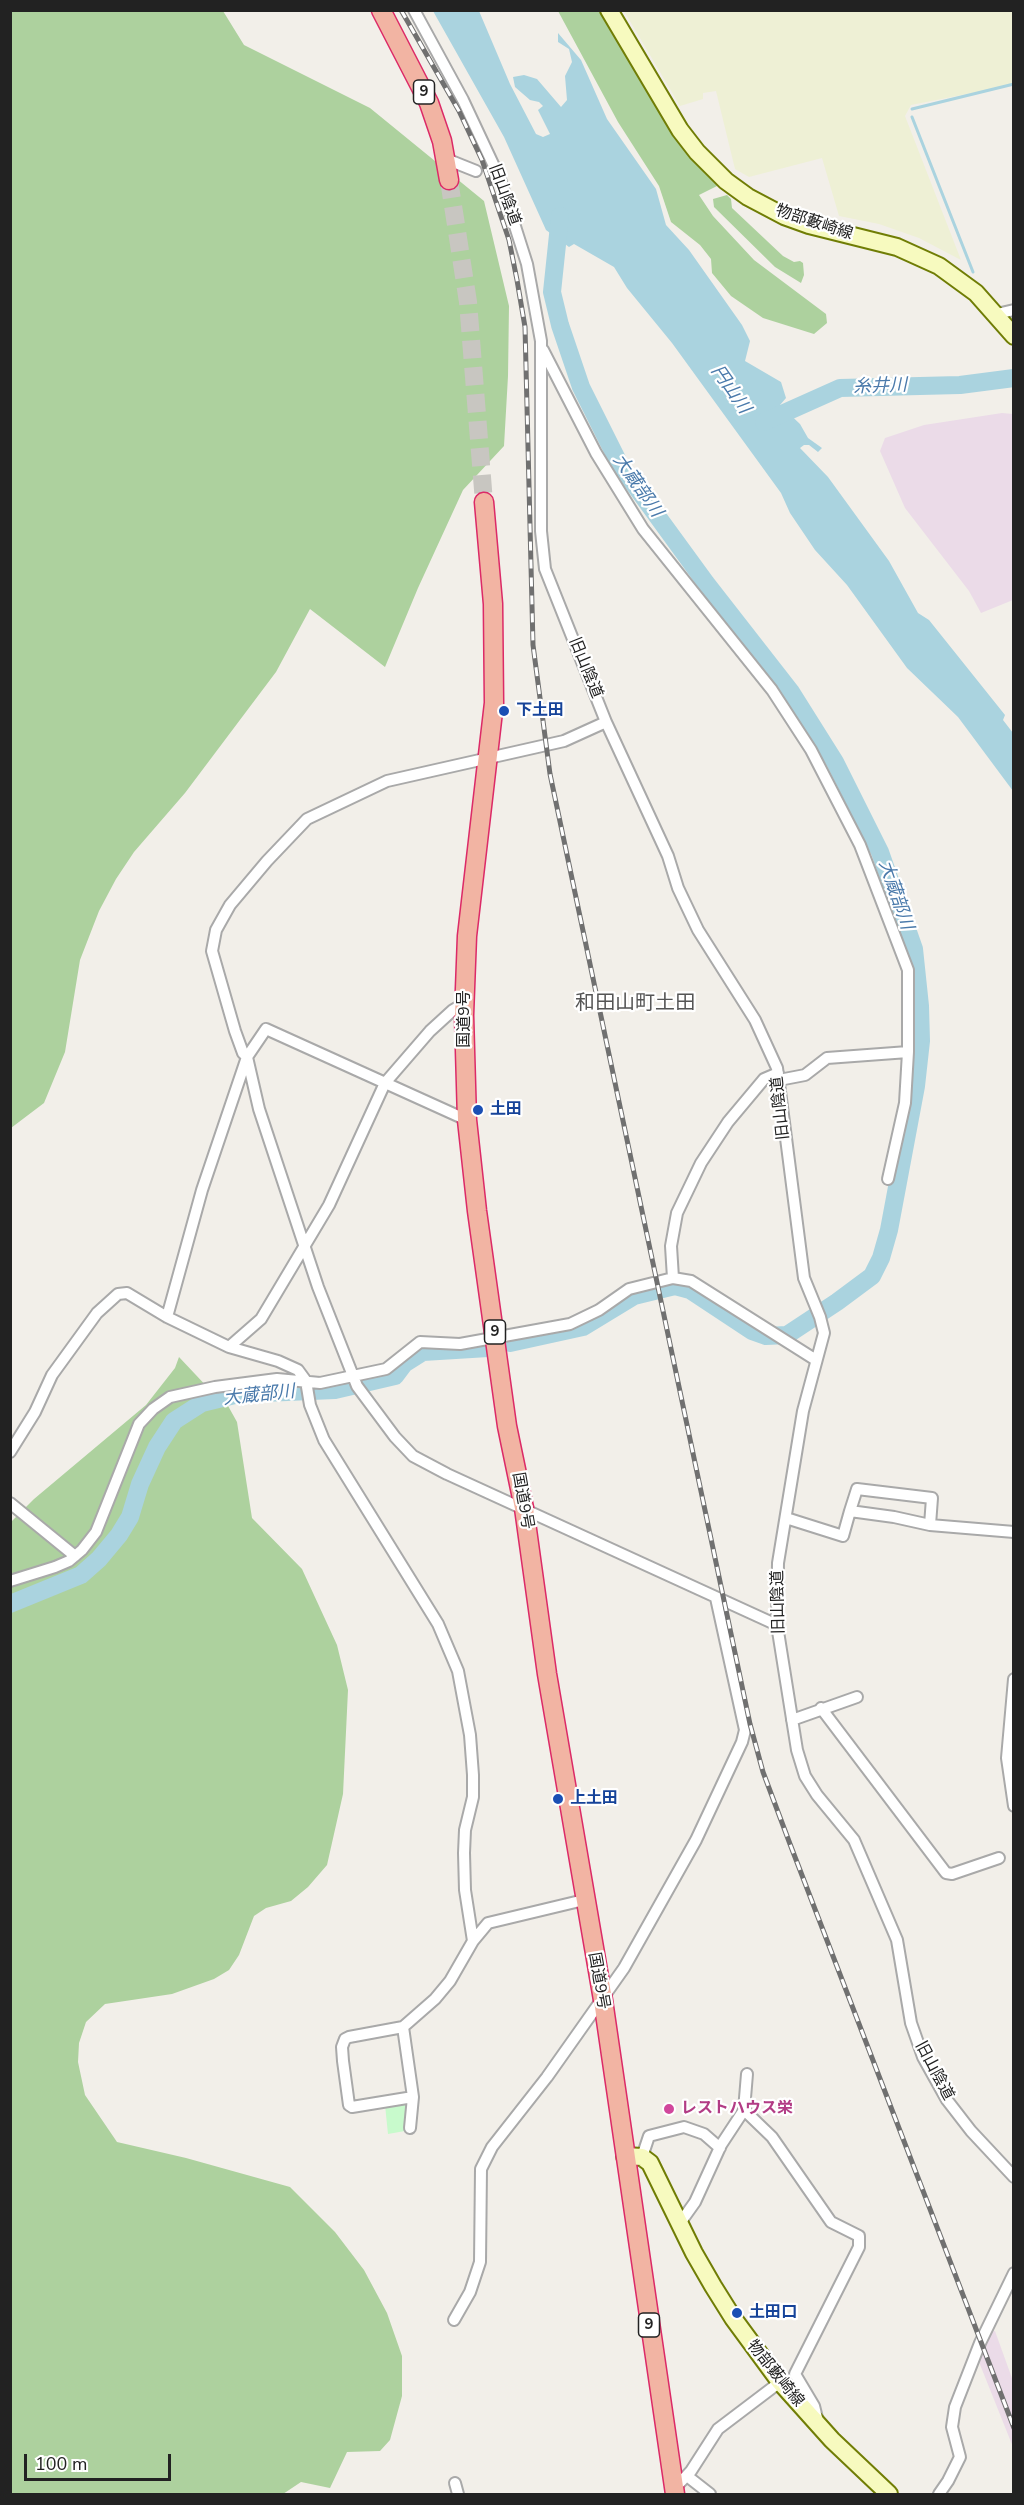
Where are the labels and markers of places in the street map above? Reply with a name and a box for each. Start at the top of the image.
place label: 下土田 [516,701,564,721]
marker: 下土田 [497,704,511,718]
place label: 土田 [490,1100,522,1120]
marker: 土田 [471,1103,485,1117]
place label: 上土田 [570,1789,618,1809]
marker: 上土田 [551,1792,565,1806]
place label: レストハウス栄 [681,2099,793,2119]
marker: レストハウス栄 [662,2102,676,2116]
place label: 土田口 [749,2303,797,2323]
marker: 土田口 [730,2306,744,2320]

